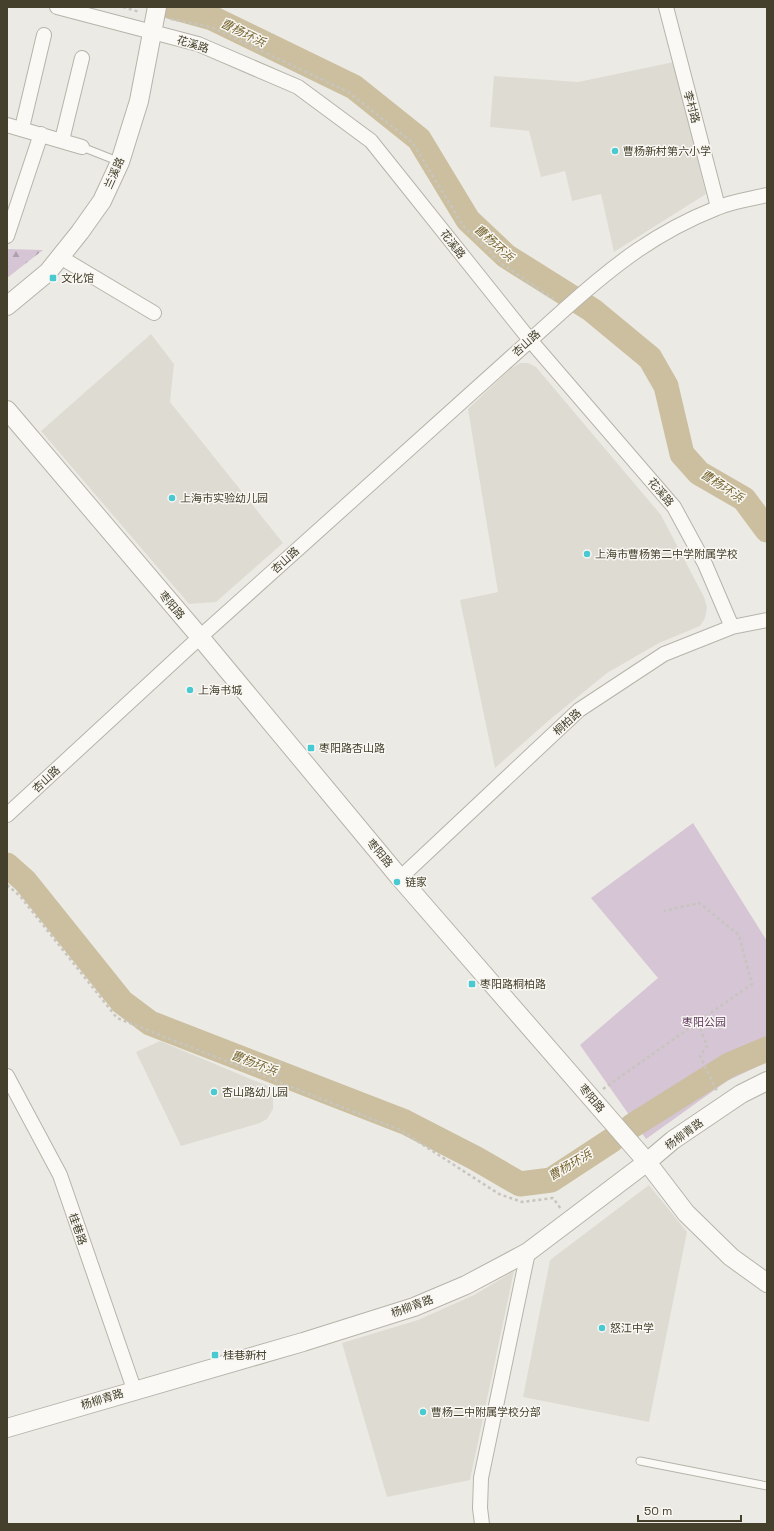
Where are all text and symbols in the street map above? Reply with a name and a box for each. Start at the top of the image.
water label: 曹杨环浜 [218,15,269,51]
street label: 花溪路 [175,32,211,56]
street label: 李村路 [681,89,703,125]
place label: 曹杨新村第六小学 [623,144,711,158]
marker: 曹杨新村第六小学 [610,146,620,156]
street label: 兰溪路 [101,155,127,191]
water label: 曹杨环浜 [471,221,518,266]
street label: 花溪路 [437,227,469,261]
place label: 文化馆 [61,271,94,285]
marker: 文化馆 [48,273,58,283]
street label: 杏山路 [509,327,543,359]
water label: 曹杨环浜 [698,466,747,506]
street label: 花溪路 [645,475,677,509]
place label: 上海市实验幼儿园 [180,491,268,505]
marker: 上海市实验幼儿园 [167,493,177,503]
street label: 杏山路 [268,544,302,576]
place label: 上海市曹杨第二中学附属学校 [595,547,738,561]
marker: 上海市曹杨第二中学附属学校 [582,549,592,559]
street label: 枣阳路 [156,588,188,622]
place label: 上海书城 [198,683,242,697]
marker: 上海书城 [185,685,195,695]
street label: 桐柏路 [550,706,584,738]
place label: 枣阳路杏山路 [319,741,385,755]
marker: 枣阳路杏山路 [306,743,316,753]
street label: 杏山路 [29,763,63,795]
street label: 枣阳路 [364,836,396,870]
place label: 链家 [405,875,427,889]
marker: 链家 [392,877,402,887]
place label: 枣阳路桐柏路 [480,977,546,991]
marker: 枣阳路桐柏路 [467,979,477,989]
park label: 枣阳公园 [682,1015,726,1029]
water label: 曹杨环浜 [229,1047,280,1079]
street label: 枣阳路 [576,1081,608,1115]
place label: 杏山路幼儿园 [222,1085,288,1099]
marker: 杏山路幼儿园 [209,1087,219,1097]
street label: 杨柳青路 [662,1115,706,1153]
water label: 曹杨环浜 [545,1145,596,1184]
street label: 桂巷路 [66,1211,90,1247]
street label: 杨柳青路 [389,1292,435,1320]
place label: 怒江中学 [610,1321,654,1335]
marker: 怒江中学 [597,1323,607,1333]
place label: 桂巷新村 [223,1348,267,1362]
marker: 桂巷新村 [210,1350,220,1360]
street label: 杨柳青路 [79,1386,125,1412]
place label: 曹杨二中附属学校分部 [431,1405,541,1419]
marker: 曹杨二中附属学校分部 [418,1407,428,1417]
scale bar [638,1497,741,1523]
text: 50 m [644,1503,672,1519]

